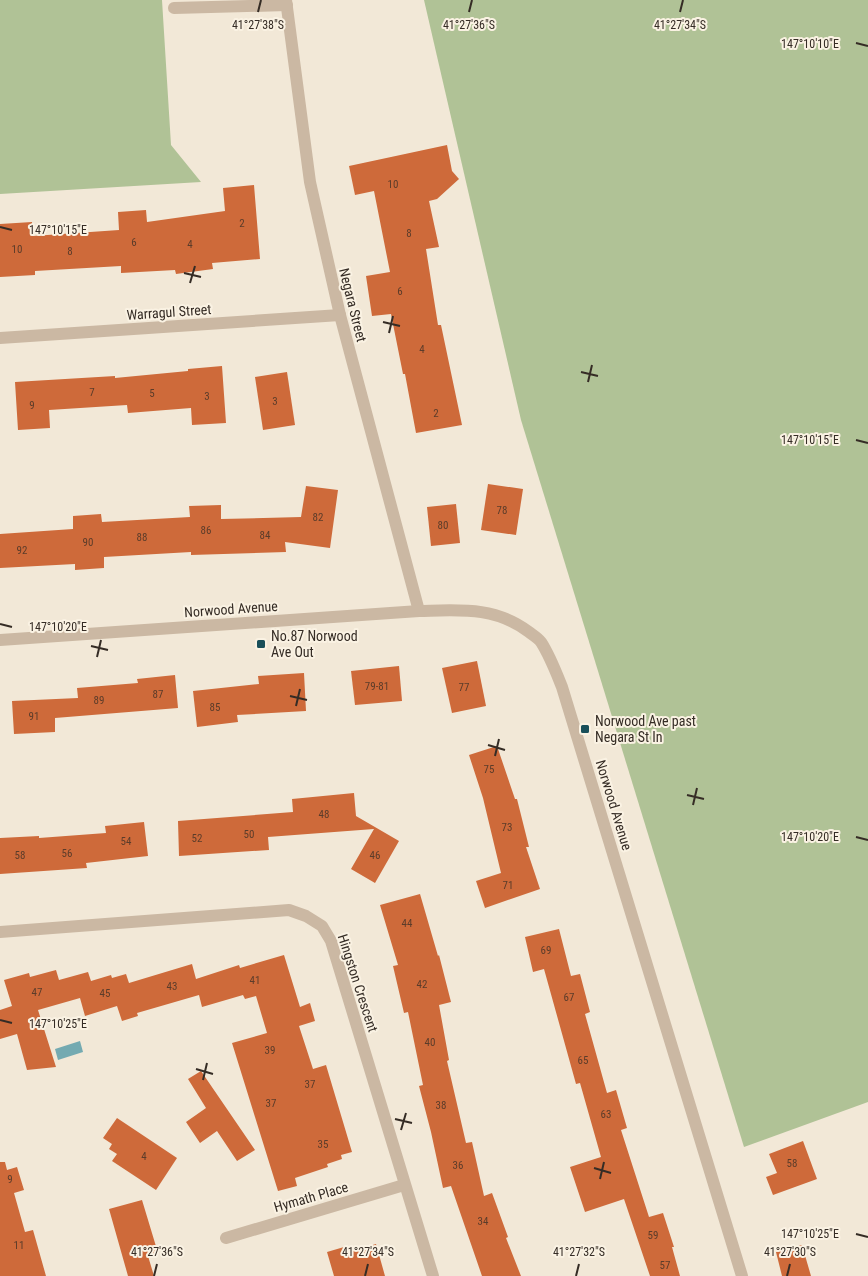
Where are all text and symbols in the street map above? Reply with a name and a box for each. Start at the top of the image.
text: 41°27'38"S [232,18,284,32]
text: 41°27'36"S [443,18,495,32]
text: 41°27'34"S [654,18,706,32]
text: 147°10'10"E [781,37,839,51]
house number: 10 [388,178,398,191]
house number: 2 [239,217,245,230]
text: 147°10'15"E [29,223,87,237]
house number: 8 [406,227,412,240]
house number: 6 [131,236,137,249]
house number: 4 [187,238,193,251]
house number: 10 [12,243,22,256]
house number: 8 [67,245,73,258]
street label: Negara Street [336,266,370,344]
house number: 6 [397,285,403,298]
street label: Warragul Street [126,301,212,323]
house number: 4 [419,343,425,356]
house number: 7 [89,386,95,399]
house number: 5 [149,387,155,400]
house number: 3 [204,390,210,403]
house number: 3 [272,395,278,408]
house number: 9 [29,399,35,412]
house number: 2 [433,407,439,420]
text: 147°10'15"E [781,433,839,447]
house number: 78 [497,504,507,517]
house number: 82 [313,511,323,524]
house number: 80 [438,519,448,532]
house number: 86 [201,524,211,537]
house number: 84 [260,529,271,542]
house number: 88 [137,531,147,544]
house number: 90 [83,536,93,549]
house number: 92 [17,544,27,557]
street label: Norwood Avenue [184,598,279,620]
text: 147°10'20"E [29,620,87,634]
place label: No.87 Norwood Ave Out [271,628,358,660]
marker: No.87 Norwood Ave Out [255,638,267,650]
house number: 79-81 [365,680,389,693]
house number: 77 [459,681,469,694]
house number: 87 [153,688,163,701]
house number: 89 [94,694,104,707]
house number: 85 [210,701,220,714]
house number: 91 [29,710,39,723]
place label: Norwood Ave past Negara St In [595,713,696,745]
marker: Norwood Ave past Negara St In [579,723,591,735]
street label: Norwood Avenue [593,758,635,853]
house number: 75 [484,763,494,776]
house number: 48 [319,808,329,821]
house number: 73 [502,821,512,834]
house number: 50 [244,828,254,841]
text: 147°10'20"E [781,830,839,844]
house number: 52 [192,832,202,845]
house number: 54 [121,835,132,848]
house number: 56 [62,847,72,860]
house number: 58 [15,849,25,862]
house number: 46 [370,849,380,862]
house number: 71 [503,879,513,892]
house number: 44 [402,917,413,930]
street label: Hingston Crescent [335,932,381,1034]
house number: 69 [541,944,551,957]
house number: 41 [250,974,260,987]
house number: 42 [417,978,427,991]
house number: 43 [167,980,177,993]
house number: 47 [32,986,42,999]
house number: 45 [100,987,110,1000]
house number: 67 [564,991,574,1004]
text: 147°10'25"E [29,1017,87,1031]
house number: 40 [425,1036,435,1049]
house number: 39 [265,1044,275,1057]
house number: 65 [578,1054,588,1067]
house number: 37 [305,1078,315,1091]
house number: 37 [266,1097,276,1110]
house number: 38 [436,1099,446,1112]
house number: 63 [601,1108,611,1121]
house number: 35 [318,1138,328,1151]
house number: 4 [141,1150,147,1163]
house number: 58 [787,1157,797,1170]
house number: 36 [453,1159,463,1172]
house number: 9 [7,1173,13,1186]
street label: Hymath Place [272,1179,350,1215]
house number: 34 [478,1215,489,1228]
text: 147°10'25"E [781,1227,839,1241]
house number: 59 [648,1229,658,1242]
house number: 11 [14,1239,24,1252]
text: 41°27'36"S [131,1245,183,1259]
text: 41°27'34"S [342,1245,394,1259]
text: 41°27'32"S [553,1245,605,1259]
text: 41°27'30"S [764,1245,816,1259]
house number: 57 [660,1259,670,1272]

